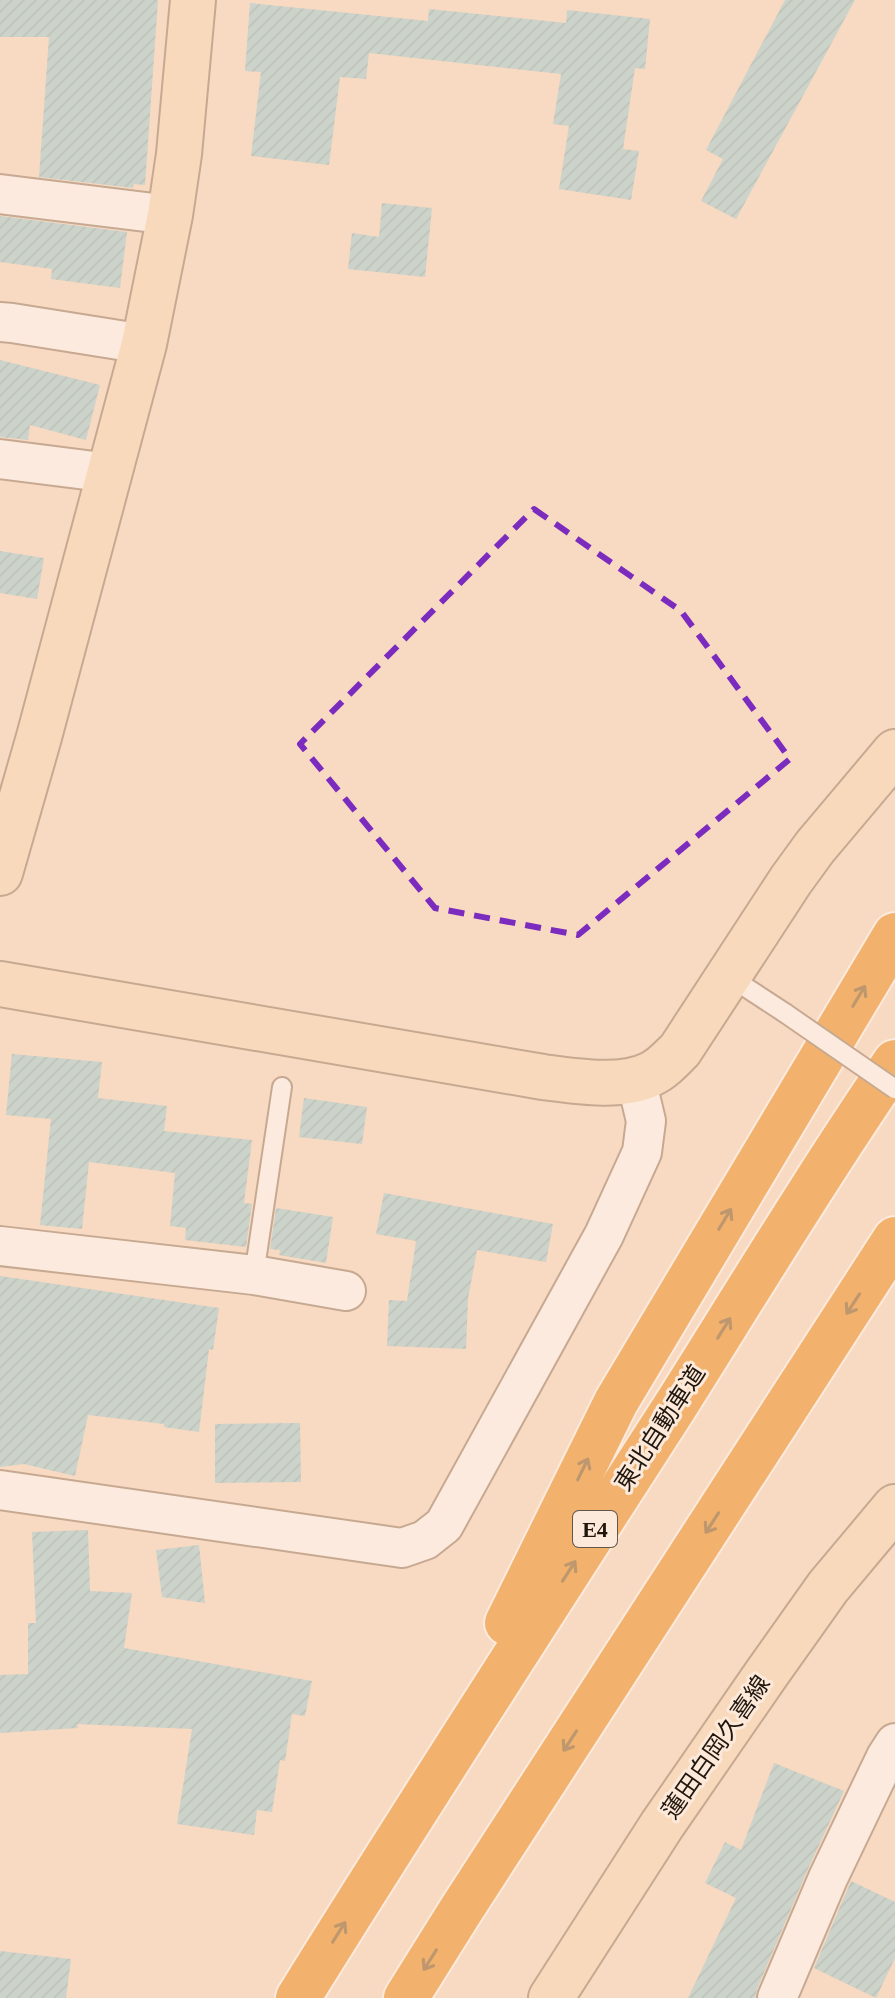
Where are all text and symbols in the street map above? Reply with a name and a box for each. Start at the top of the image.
one-way arrow [851,985,867,1008]
one-way arrow [717,1208,733,1231]
one-way arrow [844,1292,860,1315]
one-way arrow [716,1317,732,1340]
street label: 東北自動車道 [610,1361,710,1495]
one-way arrow [576,1457,591,1481]
road number: E4 [573,1511,617,1547]
one-way arrow [703,1511,720,1533]
one-way arrow [560,1560,577,1582]
street label: 蓮田白岡久喜線 [657,1671,775,1823]
one-way arrow [562,1729,578,1752]
one-way arrow [331,1921,347,1944]
one-way arrow [422,1948,438,1970]

